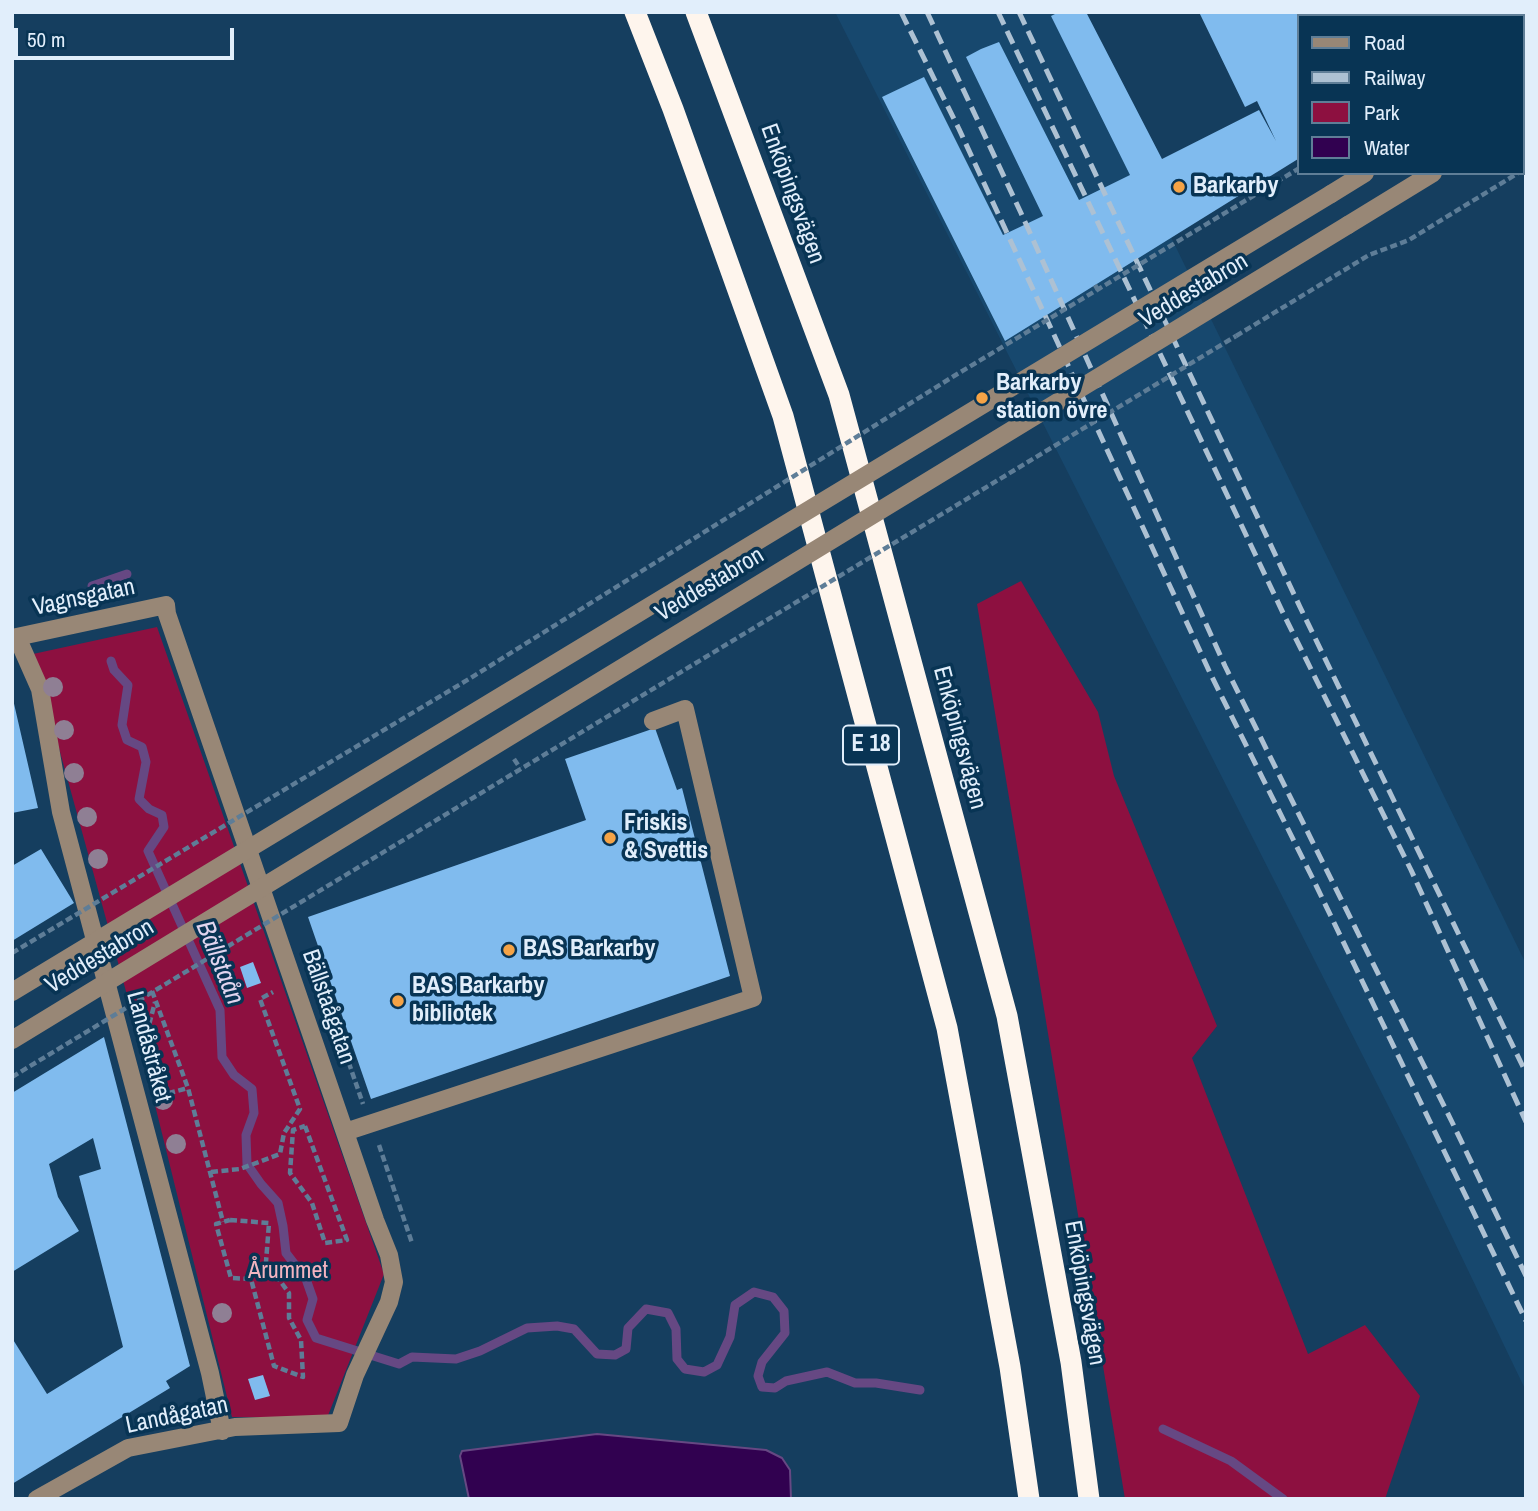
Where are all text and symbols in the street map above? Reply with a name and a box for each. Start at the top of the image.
scale bar [18,14,238,58]
legend [1296,14,1524,175]
text: 50 m [27,25,65,54]
text: Road [1364,28,1405,57]
text: Railway [1364,63,1425,92]
text: Park [1364,98,1399,127]
street label: Enköpingsvägen [753,120,831,268]
text: Water [1364,133,1409,162]
place label: Barkarby [1193,173,1278,201]
marker: Barkarby [1171,179,1187,195]
street label: Veddestabron [1135,247,1253,335]
place label: Barkarby station övre [996,370,1108,426]
marker: Barkarby station övre [974,390,990,406]
street label: Veddestabron [651,541,769,629]
street label: Vagnsgatan [30,573,138,623]
street label: Enköpingsvägen [926,663,992,813]
road number: E 18 [843,726,899,764]
place label: Friskis & Svettis [624,810,708,866]
marker: Friskis & Svettis [602,830,618,846]
street label: Veddestabron [41,913,159,1001]
water label: Bällstaån [188,917,250,1009]
place label: BAS Barkarby [523,936,655,964]
marker: BAS Barkarby [501,942,517,958]
street label: Bällstaågatan [295,946,361,1068]
place label: BAS Barkarby bibliotek [412,973,544,1029]
street label: Landåstråket [119,988,177,1106]
marker: BAS Barkarby bibliotek [390,993,406,1009]
street label: Enköpingsvägen [1057,1218,1111,1368]
park label: Årummet [248,1258,328,1286]
street label: Landågatan [123,1391,231,1441]

